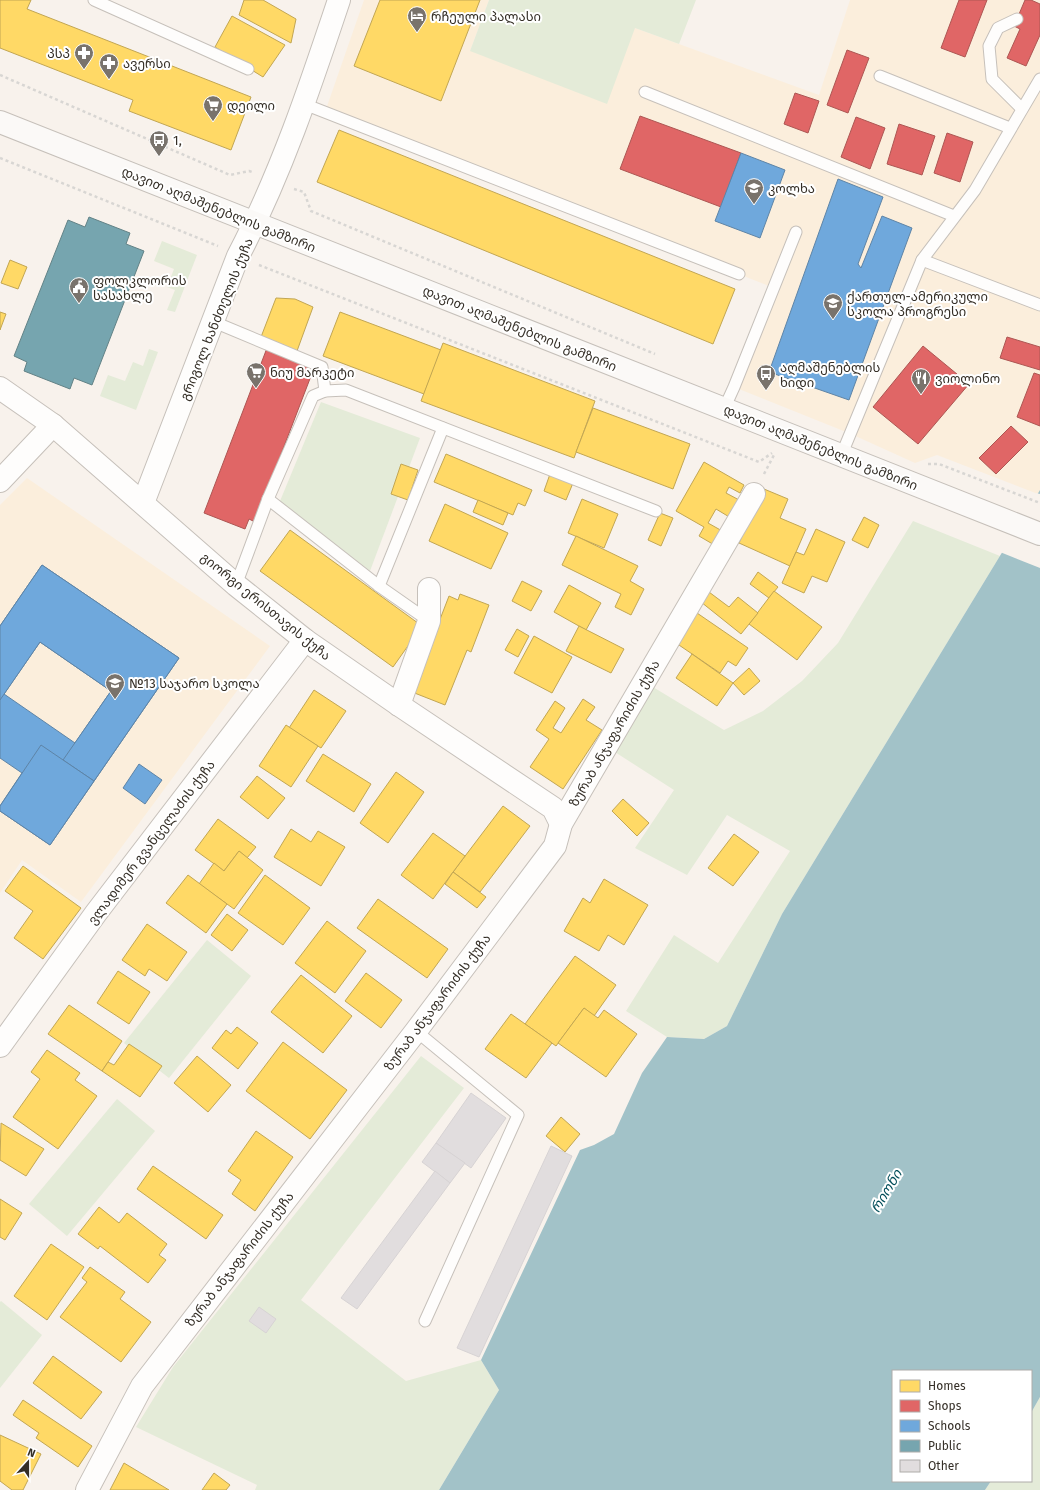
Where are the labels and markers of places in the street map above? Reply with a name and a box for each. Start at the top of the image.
hotel icon: რჩეული პალასი [406,5,428,33]
place label: რჩეული პალასი [431,9,541,25]
pharmacy icon: პსპ [73,42,95,70]
place label: პსპ [47,46,70,61]
pharmacy icon: ავერსი [98,52,120,80]
place label: ავერსი [123,56,171,71]
supermarket icon: დეილი [202,94,224,122]
place label: დეილი [227,98,275,114]
bus stop icon: 1, [148,129,170,157]
place label: 1, [173,133,182,148]
school or university icon: კოლხა [743,177,765,205]
place label: კოლხა [768,181,815,197]
place label: ფოლკლორის სასახლე [93,273,187,304]
public building icon: ფოლკლორის სასახლე [68,276,90,304]
place label: ქართულ-ამერიკული სკოლა პროგრესი [847,289,988,320]
school or university icon: ქართულ-ამერიკული სკოლა პროგრესი [822,292,844,320]
place label: აღმაშენებლის ხიდი [780,360,881,391]
supermarket icon: ნიუ მარკეტი [245,361,267,389]
bus stop icon: აღმაშენებლის ხიდი [755,363,777,391]
place label: ნიუ მარკეტი [270,365,354,380]
restaurant icon: ვიოლინო [910,367,932,395]
place label: ვიოლინო [935,371,1000,387]
school or university icon: №13 საჯარო სკოლა [104,672,126,700]
place label: №13 საჯარო სკოლა [129,676,260,692]

